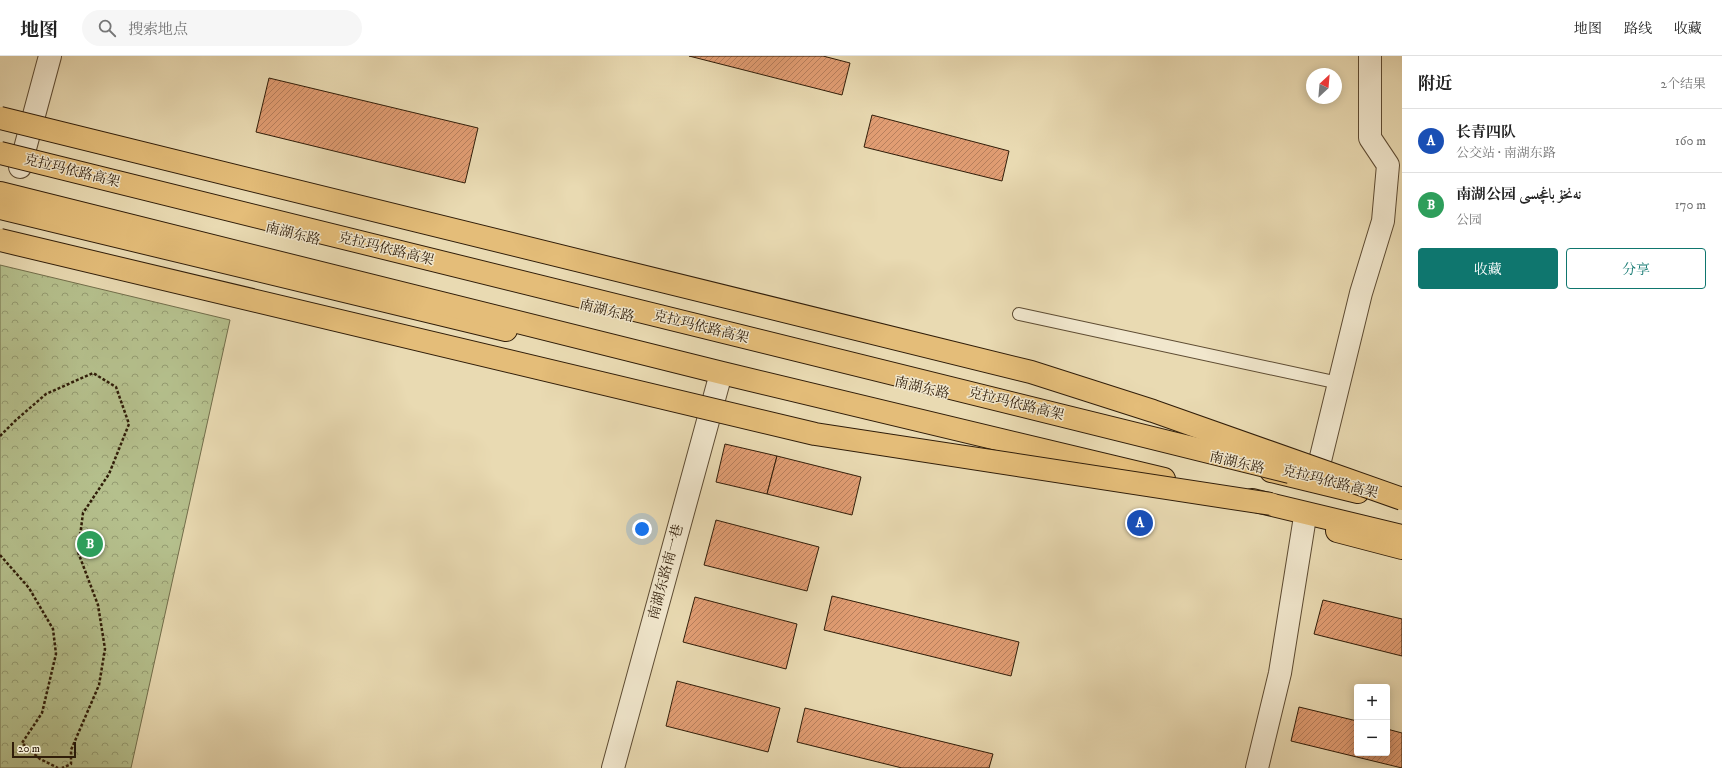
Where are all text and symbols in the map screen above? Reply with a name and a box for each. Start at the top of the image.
search box [82,10,362,46]
icon: search [96,17,118,39]
text: 地图 [20,19,58,42]
text: 搜索地点 [128,20,188,39]
text: 地图 [1574,20,1602,38]
text: 路线 [1624,20,1652,38]
text: 收藏 [1674,20,1702,38]
north arrow [1306,68,1342,104]
text: 附近 [1418,73,1452,95]
text: 2个结果 [1661,76,1706,92]
text: 长青四队 [1456,123,1516,142]
text: A [1427,133,1435,149]
text: 160 m [1675,133,1706,149]
text: 公交站 · 南湖东路 [1456,145,1556,161]
street label: 克拉玛依路高架 [22,150,122,192]
text: 南湖公园 نەنخۇ باغچىسى [1456,185,1581,204]
text: B [1427,197,1435,213]
text: 170 m [1675,197,1706,213]
text: 公园 [1456,212,1482,228]
street label: 南湖东路 [264,218,322,250]
street label: 克拉玛依路高架 [336,228,436,270]
button: 收藏 [1418,248,1558,289]
button: 分享 [1566,248,1706,289]
street label: 南湖东路 [578,295,636,327]
street label: 克拉玛依路高架 [651,306,751,348]
street label: 南湖东路 [893,373,951,403]
street label: 克拉玛依路高架 [966,383,1066,425]
street label: 南湖东路 [1208,448,1266,478]
street label: 克拉玛依路高架 [1280,461,1380,503]
pin: A [1127,508,1153,538]
your location [632,519,652,539]
street label: 南湖东路南一巷 [645,522,687,622]
pin: B [77,529,103,559]
map controls [1354,684,1390,756]
button: + [1354,684,1390,720]
button: − [1354,720,1390,756]
scale bar [12,740,76,759]
text: 20 m [18,742,40,756]

